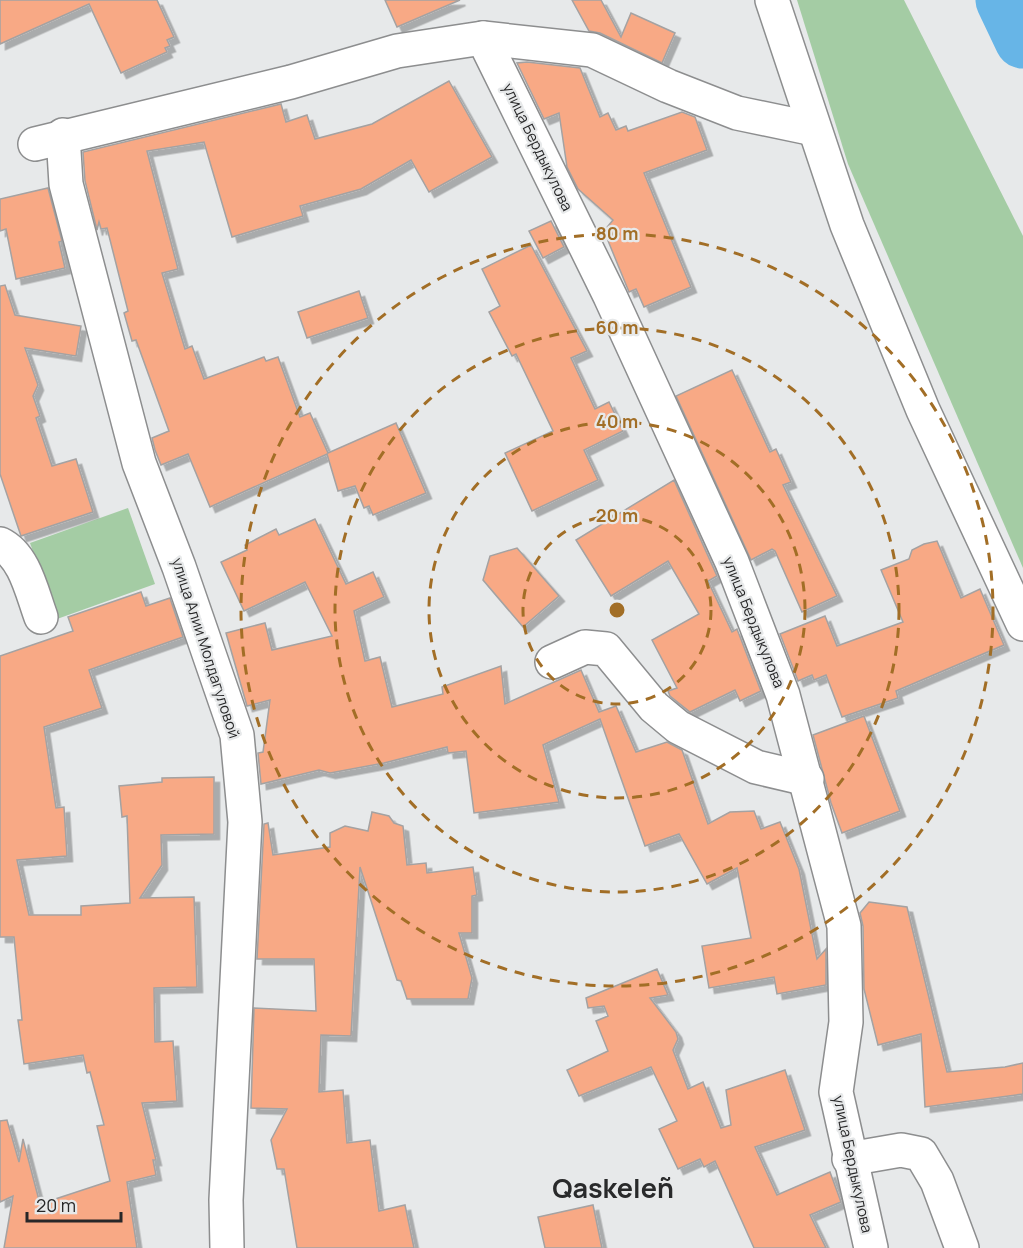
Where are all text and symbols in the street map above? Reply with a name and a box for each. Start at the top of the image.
street label: улица Бердыкулова [498,79,578,215]
text: 80 m [596,221,638,245]
text: 60 m [596,315,638,339]
text: 40 m [596,409,638,433]
text: 20 m [596,503,638,527]
street label: улица Бердыкулова [718,553,790,691]
street label: улица Алии Молдагуловой [167,555,245,741]
centre of rings [607,600,627,620]
street label: улица Бердыкулова [828,1093,878,1235]
district label: Qaskeleñ [552,1169,674,1206]
scale bar [27,1185,122,1223]
text: 20 m [36,1193,76,1217]

